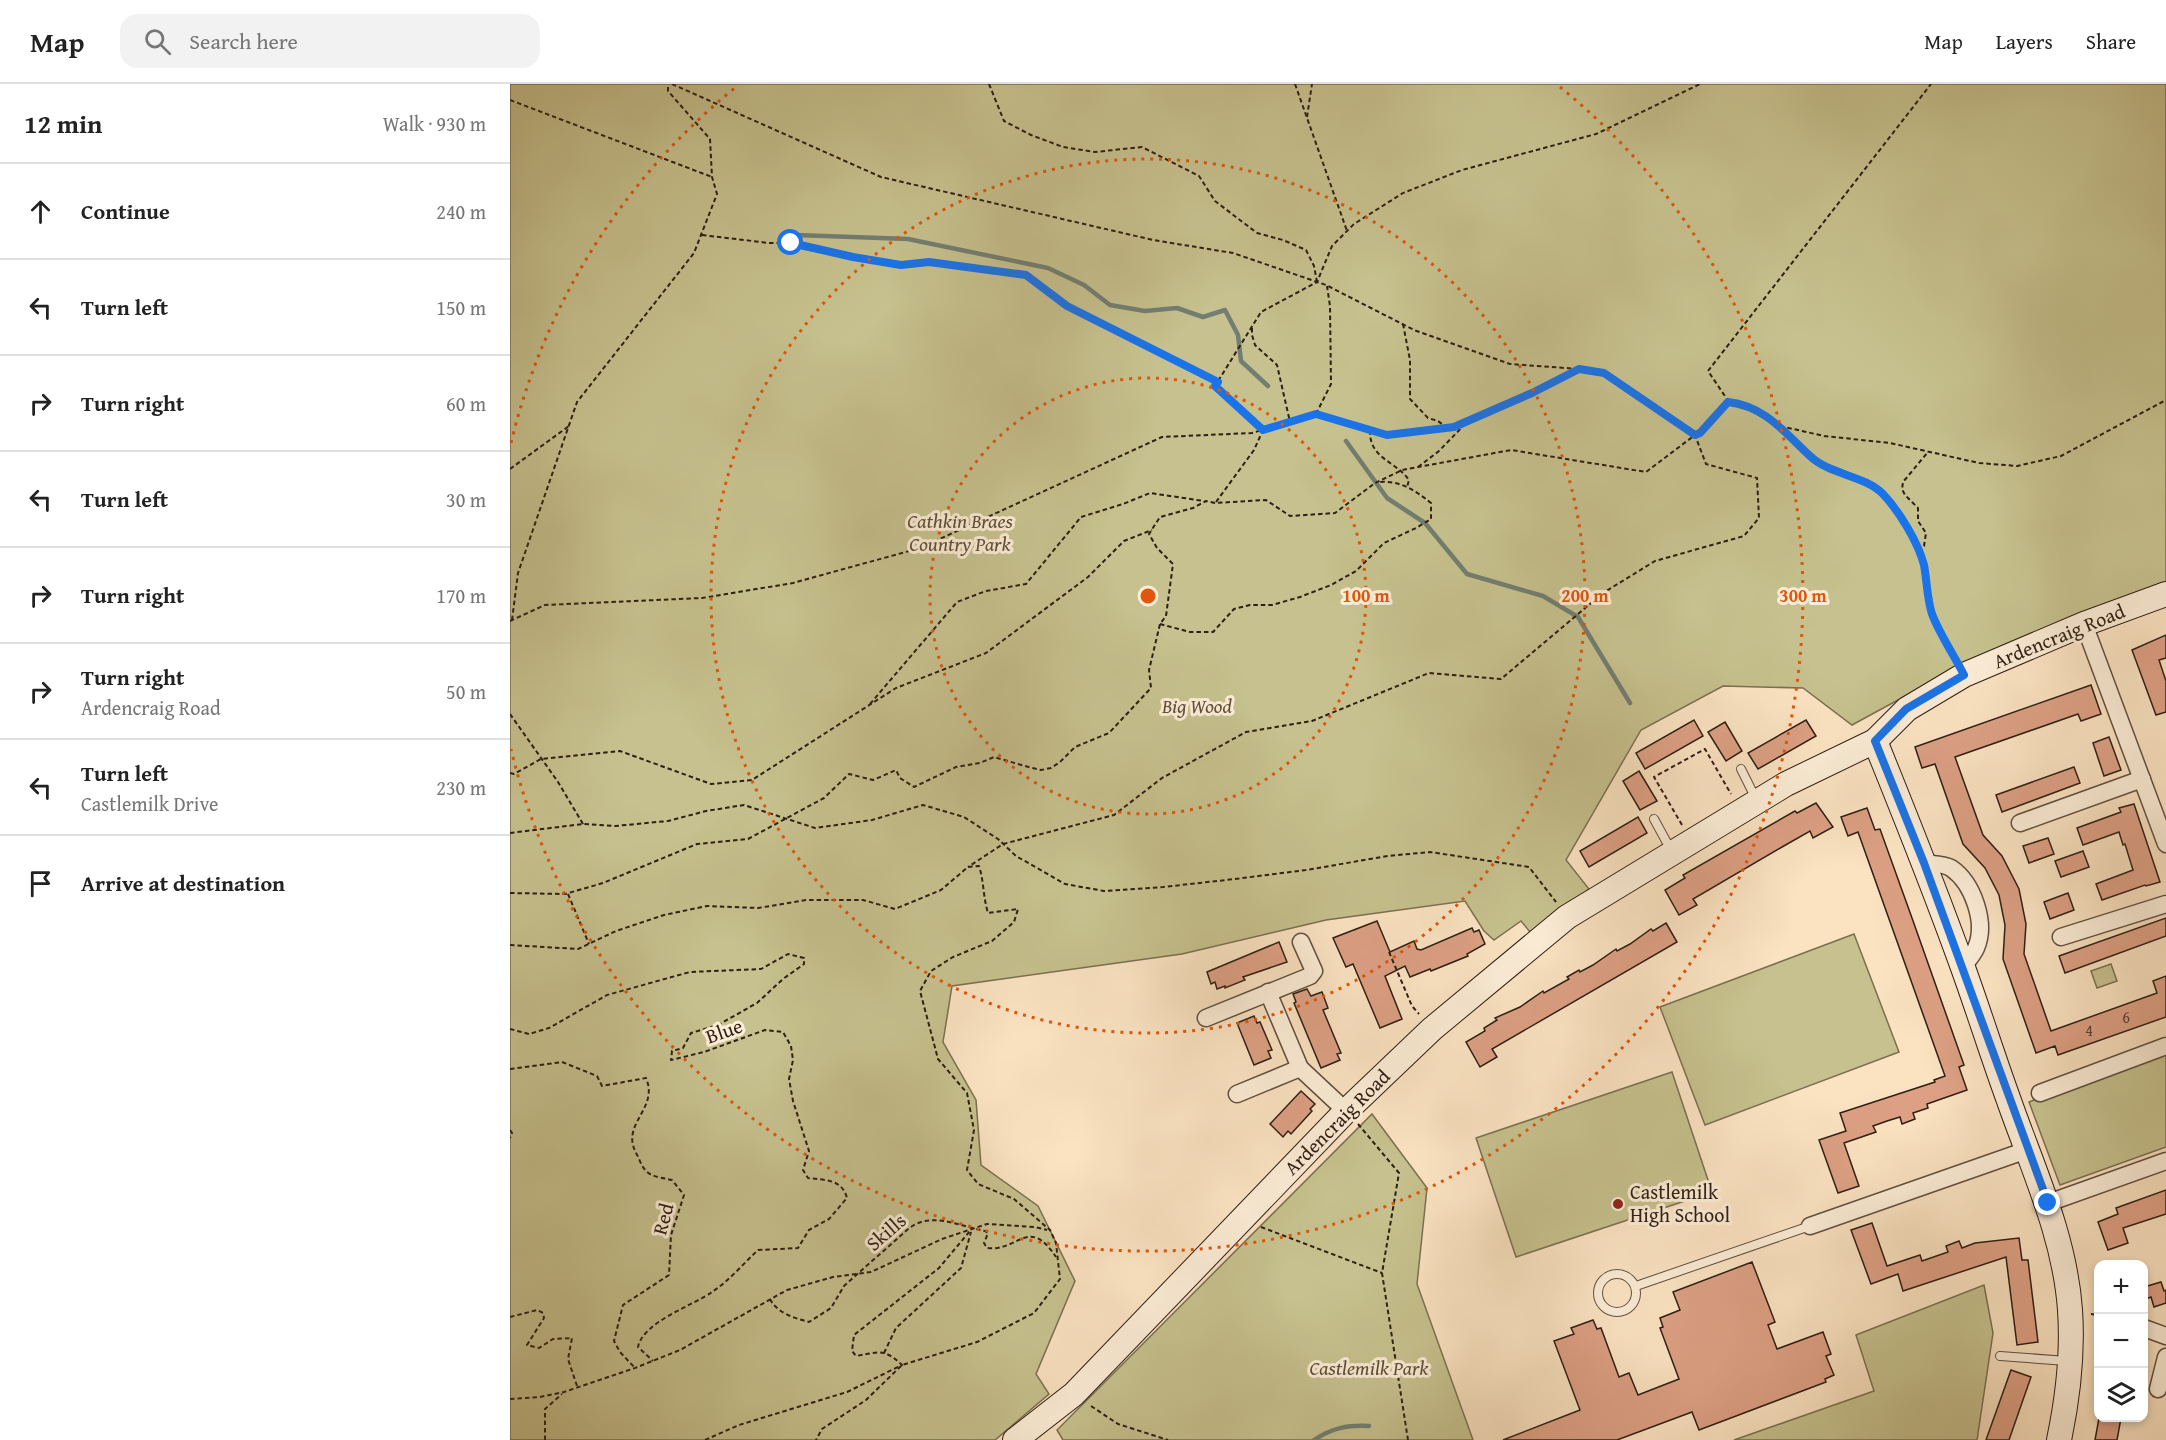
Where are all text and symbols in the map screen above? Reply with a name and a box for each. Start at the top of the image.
search box [120,14,540,68]
text: Map [30,21,84,62]
icon: search [141,25,174,58]
text: Search here [189,25,298,57]
text: Map [1924,26,1963,57]
text: Layers [1996,26,2053,57]
text: Share [2086,26,2136,57]
text: 12 min [24,104,102,143]
text: Walk · 930 m [383,109,486,138]
icon: ahead [24,195,57,228]
text: Continue [81,195,170,227]
text: 240 m [436,197,486,226]
route start [777,229,803,255]
icon: left [24,291,57,324]
text: Turn left [81,291,168,323]
text: 150 m [436,293,486,322]
icon: right [24,387,57,420]
text: Turn right [81,387,184,419]
text: 60 m [446,389,486,418]
icon: left [24,483,57,516]
text: Turn left [81,483,168,515]
text: 30 m [446,485,486,514]
park label: Cathkin Braes Country Park [907,506,1013,558]
icon: right [24,579,57,612]
text: Turn right [81,579,184,611]
text: 170 m [436,581,486,610]
text: 100 m [1342,582,1390,609]
text: 200 m [1561,582,1609,609]
text: 300 m [1779,582,1827,609]
centre of rings [1138,586,1158,606]
street label: Ardencraig Road [1989,596,2129,675]
text: Turn right [81,661,184,693]
icon: right [24,675,57,708]
text: 50 m [446,677,486,706]
park label: Big Wood [1161,691,1232,720]
text: Ardencraig Road [81,693,221,722]
text: Turn left [81,757,168,789]
icon: left [24,771,57,804]
text: 230 m [436,773,486,802]
text: Castlemilk Drive [81,789,218,818]
icon: arrive [24,867,57,900]
text: Arrive at destination [81,867,285,899]
house number: 6 [2122,1005,2130,1029]
street label: Blue [702,1011,746,1050]
house number: 4 [2085,1018,2093,1042]
street label: Ardencraig Road [1277,1062,1397,1181]
place label: Castlemilk High School [1630,1177,1730,1229]
route end [2034,1189,2060,1215]
marker: Castlemilk High School [1611,1197,1625,1211]
street label: Red [644,1200,681,1238]
street label: Skills [859,1206,912,1257]
map controls [2094,1260,2148,1422]
button: + [2094,1260,2148,1314]
button: − [2094,1314,2148,1368]
park label: Castlemilk Park [1310,1353,1429,1382]
button: layers [2094,1368,2148,1422]

